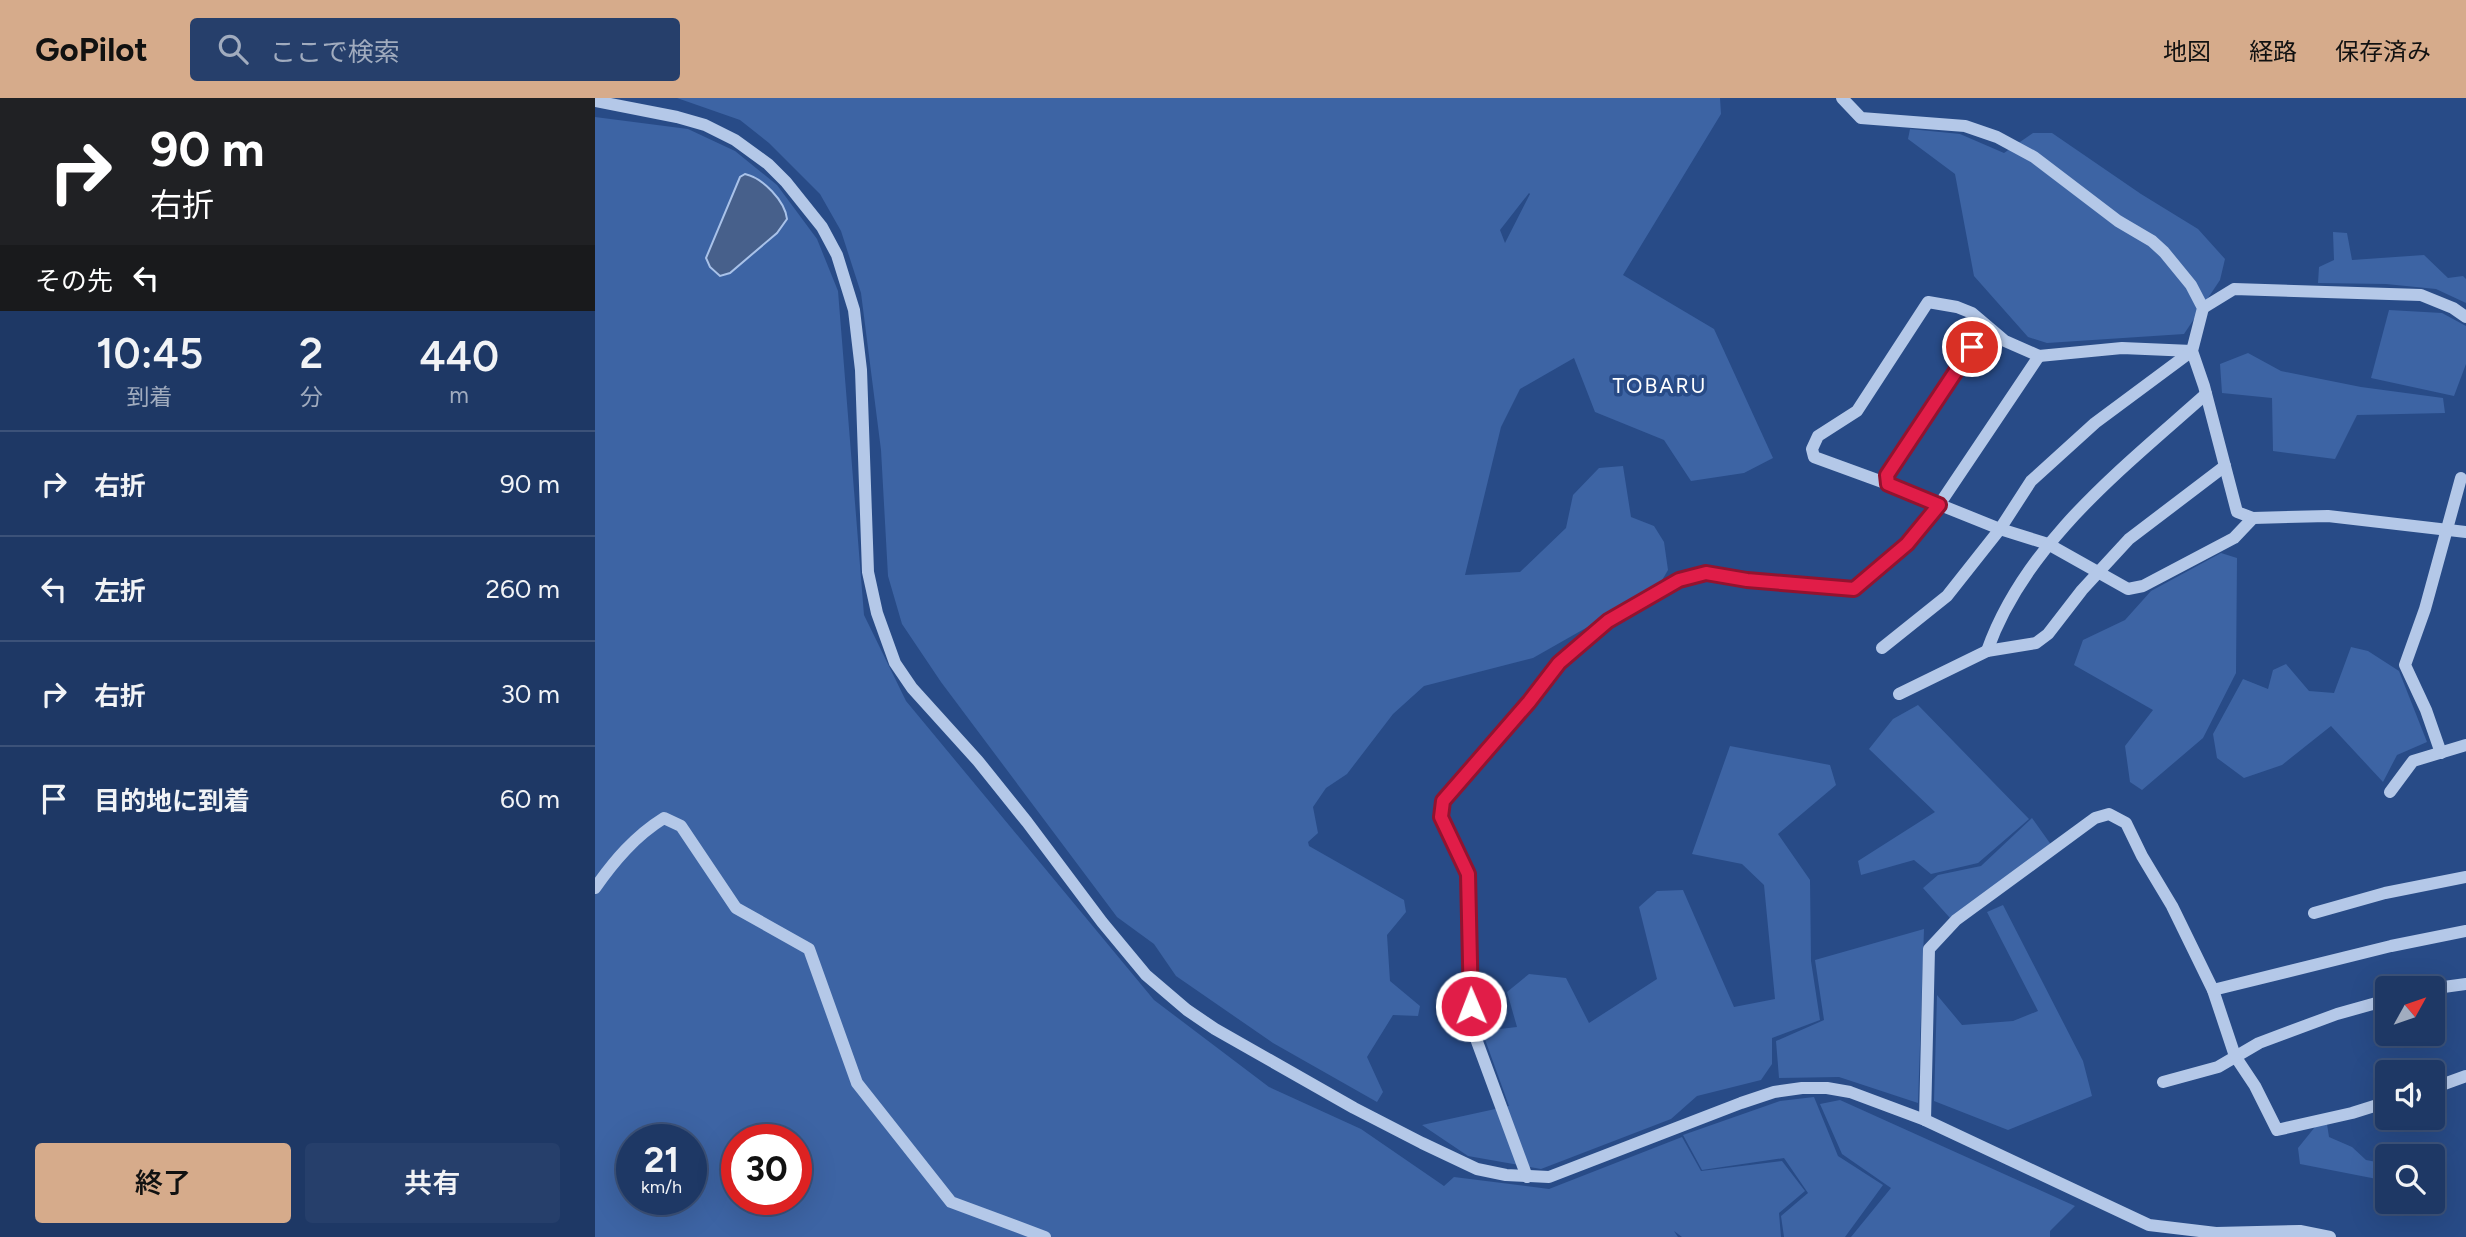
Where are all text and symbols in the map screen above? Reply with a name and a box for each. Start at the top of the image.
search box [190,18,680,81]
text: GoPilot [35,30,148,69]
icon: search [214,30,252,68]
text: ここで検索 [270,36,400,68]
text: 地図 [2163,37,2211,66]
text: 経路 [2249,37,2297,66]
text: 保存済み [2335,37,2431,66]
text: 90 m [150,119,265,178]
icon: right [35,126,126,217]
text: 右折 [150,186,214,224]
icon: left [127,259,165,297]
text: その先 [35,265,113,297]
pin [1942,317,2002,377]
text: 10:45 [96,328,203,379]
text: 2 [299,328,323,379]
icon: arrive [1953,328,1991,366]
text: 440 [419,331,499,382]
district label: TOBARU [1613,373,1707,398]
text: m [449,381,469,409]
text: 到着 [127,383,173,411]
text: 分 [300,383,323,411]
icon: right [35,465,73,503]
text: 90 m [500,468,560,500]
text: 右折 [94,470,146,502]
icon: left [35,570,73,608]
text: 260 m [486,573,560,605]
text: 左折 [94,575,146,607]
icon: right [35,675,73,713]
text: 30 m [501,678,560,710]
text: 右折 [94,680,146,712]
icon: arrive [35,780,73,818]
text: 60 m [500,783,560,815]
text: 目的地に到着 [94,785,250,817]
position arrow [1434,969,1508,1043]
north arrow [2375,976,2445,1046]
map controls [2375,976,2445,1214]
button: sound [2375,1060,2445,1130]
speed limit sign: 30 [721,1124,812,1215]
text: 21 [644,1139,679,1181]
button: 終了 [35,1143,291,1223]
button: 共有 [305,1143,560,1223]
button: search [2375,1144,2445,1214]
text: km/h [641,1176,682,1198]

